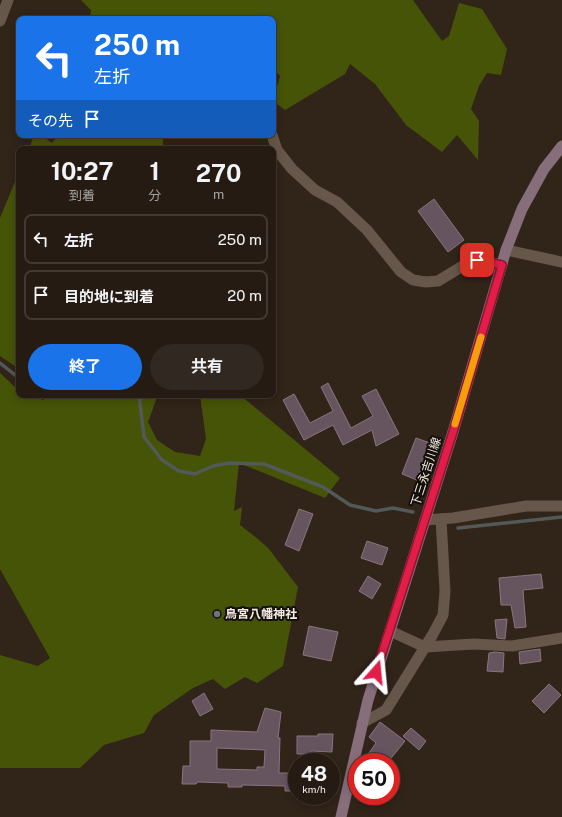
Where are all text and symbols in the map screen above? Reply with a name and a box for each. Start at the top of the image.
text: 250 m [94,28,180,61]
icon: left [28,32,80,84]
text: 左折 [94,66,130,87]
icon: arrive [81,108,103,130]
text: その先 [28,112,73,129]
text: 10:27 [51,157,114,185]
text: 1 [150,157,160,185]
text: 270 [196,159,241,187]
text: m [213,187,224,202]
text: 到着 [69,188,95,203]
text: 分 [148,188,161,203]
icon: left [30,228,52,250]
text: 250 m [218,231,262,248]
text: 左折 [64,232,94,249]
pin [460,243,494,277]
icon: arrive [466,249,488,271]
icon: arrive [30,284,52,306]
text: 20 m [227,287,262,304]
text: 目的地に到着 [64,288,154,305]
button: 終了 [28,344,142,390]
button: 共有 [150,344,264,390]
street label: 下三永吉川線 [408,436,444,508]
place label: 鳥宮八幡神社 [225,607,297,621]
marker: 鳥宮八幡神社 [212,609,222,619]
position arrow [355,651,397,693]
speed limit sign: 50 [348,753,400,805]
text: 48 [301,762,327,786]
text: km/h [302,783,326,795]

